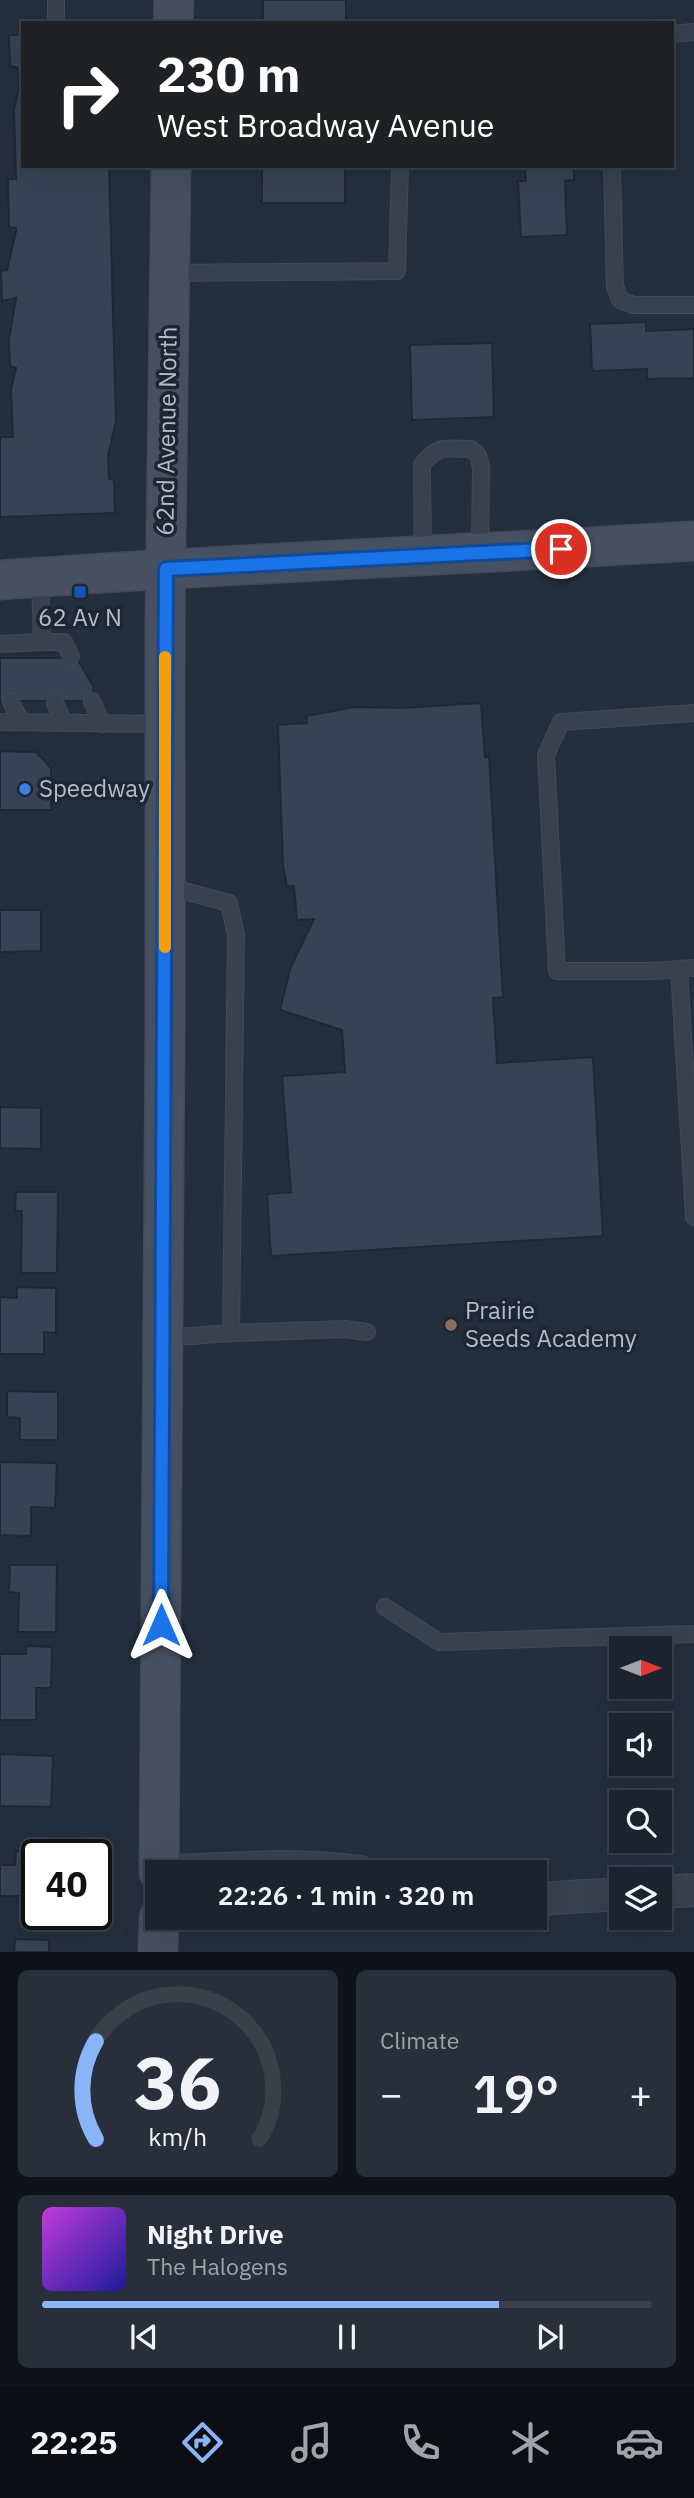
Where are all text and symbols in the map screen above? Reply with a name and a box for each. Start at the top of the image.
text: 230 m [157,42,301,105]
icon: right [42,49,133,140]
text: West Broadway Avenue [157,104,494,146]
street label: 62nd Avenue North [148,326,184,536]
pin [531,519,591,579]
icon: arrive [542,530,580,568]
marker: 62 Av N [72,584,88,600]
place label: 62 Av N [38,601,122,633]
place label: Speedway [39,772,150,804]
marker: Speedway [17,781,33,797]
place label: Prairie Seeds Academy [465,1294,637,1354]
marker: Prairie Seeds Academy [443,1317,459,1333]
position arrow [124,1588,198,1662]
north arrow [609,1636,672,1699]
map controls [609,1636,672,1930]
button: sound [609,1713,672,1776]
button: search [609,1790,672,1853]
speed limit sign: 40 [21,1839,112,1930]
button: layers [609,1867,672,1930]
text: 22:26 · 1 min · 320 m [218,1878,474,1912]
text: Climate [380,2025,459,2055]
text: 36 [134,2035,222,2130]
text: 19° [473,2060,559,2127]
text: − [380,2069,403,2118]
text: + [629,2069,652,2118]
text: km/h [149,2120,207,2153]
text: Night Drive [147,2217,284,2251]
text: The Halogens [147,2251,288,2281]
icon: previous [125,2318,163,2356]
icon: pause [328,2318,366,2356]
icon: next [531,2318,569,2356]
icon: directions [178,2418,227,2467]
icon: music [287,2418,336,2467]
icon: phone [396,2418,445,2467]
icon: climate [506,2418,555,2467]
icon: car [615,2418,664,2467]
text: 22:25 [30,2421,118,2463]

